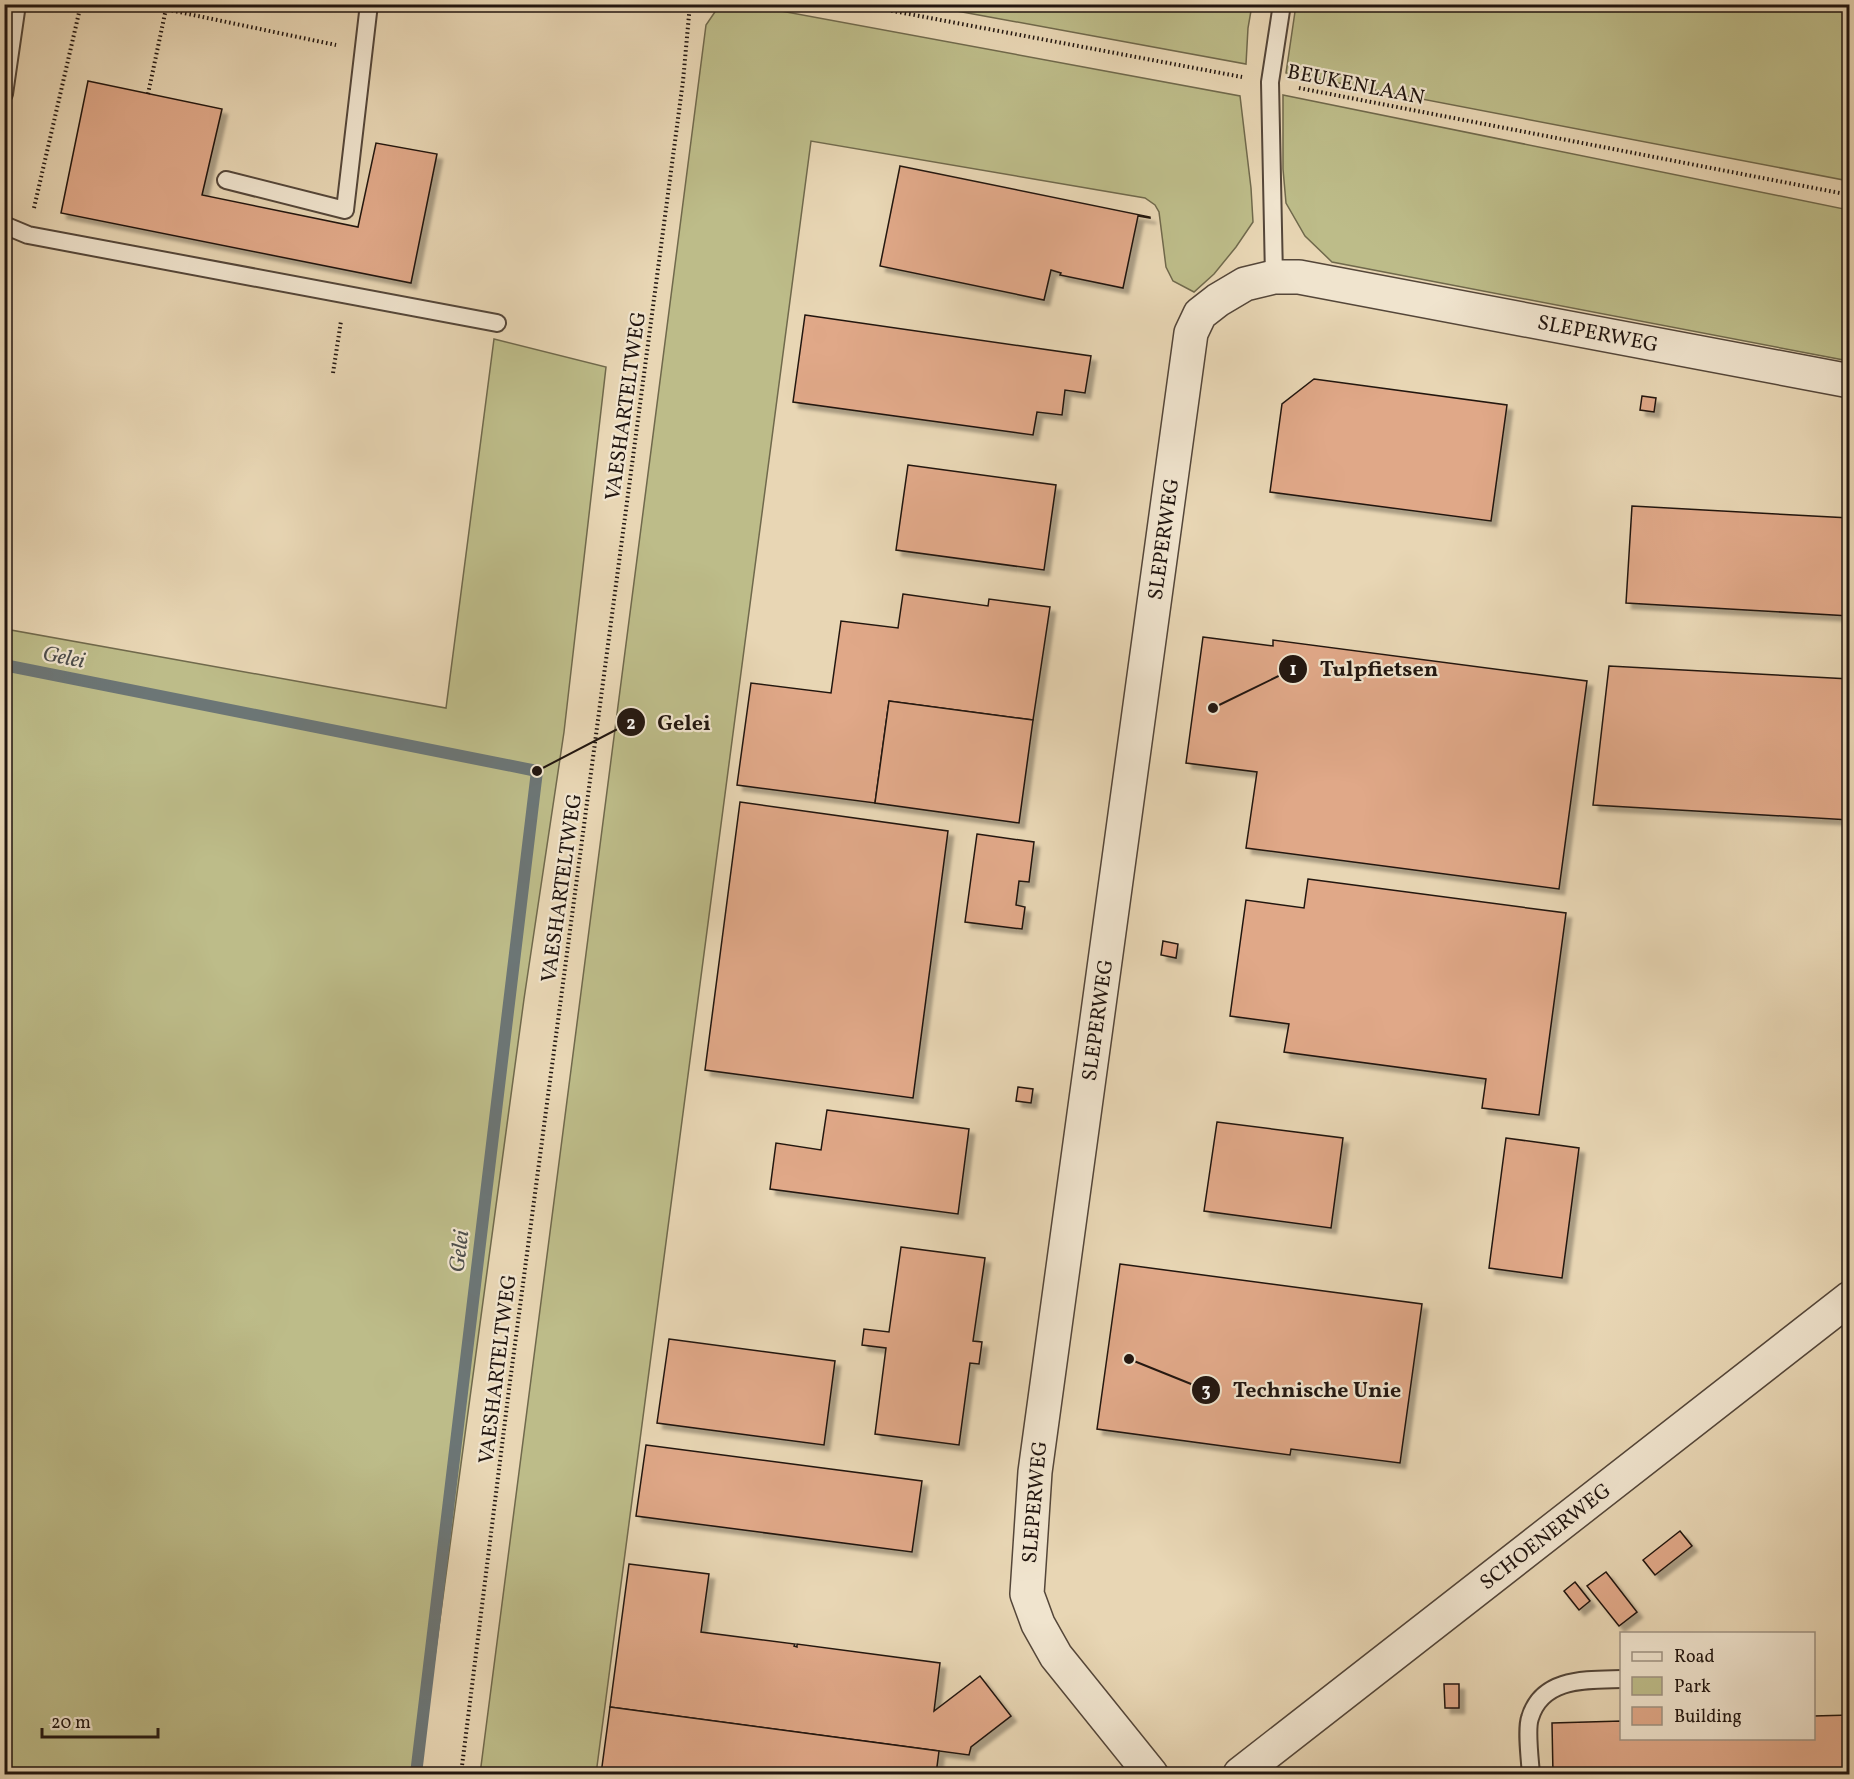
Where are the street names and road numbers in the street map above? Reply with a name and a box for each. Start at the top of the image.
street label: BEUKENLAAN [1285,58,1427,113]
street label: SLEPERWEG [1535,309,1661,360]
street label: VAESHARTELTWEG [599,310,654,503]
street label: SLEPERWEG [1142,476,1187,602]
street label: VAESHARTELTWEG [535,792,590,985]
street label: SLEPERWEG [1076,957,1121,1083]
street label: VAESHARTELTWEG [472,1273,524,1466]
street label: SLEPERWEG [1016,1440,1055,1565]
street label: SCHOENERWEG [1474,1477,1618,1598]

